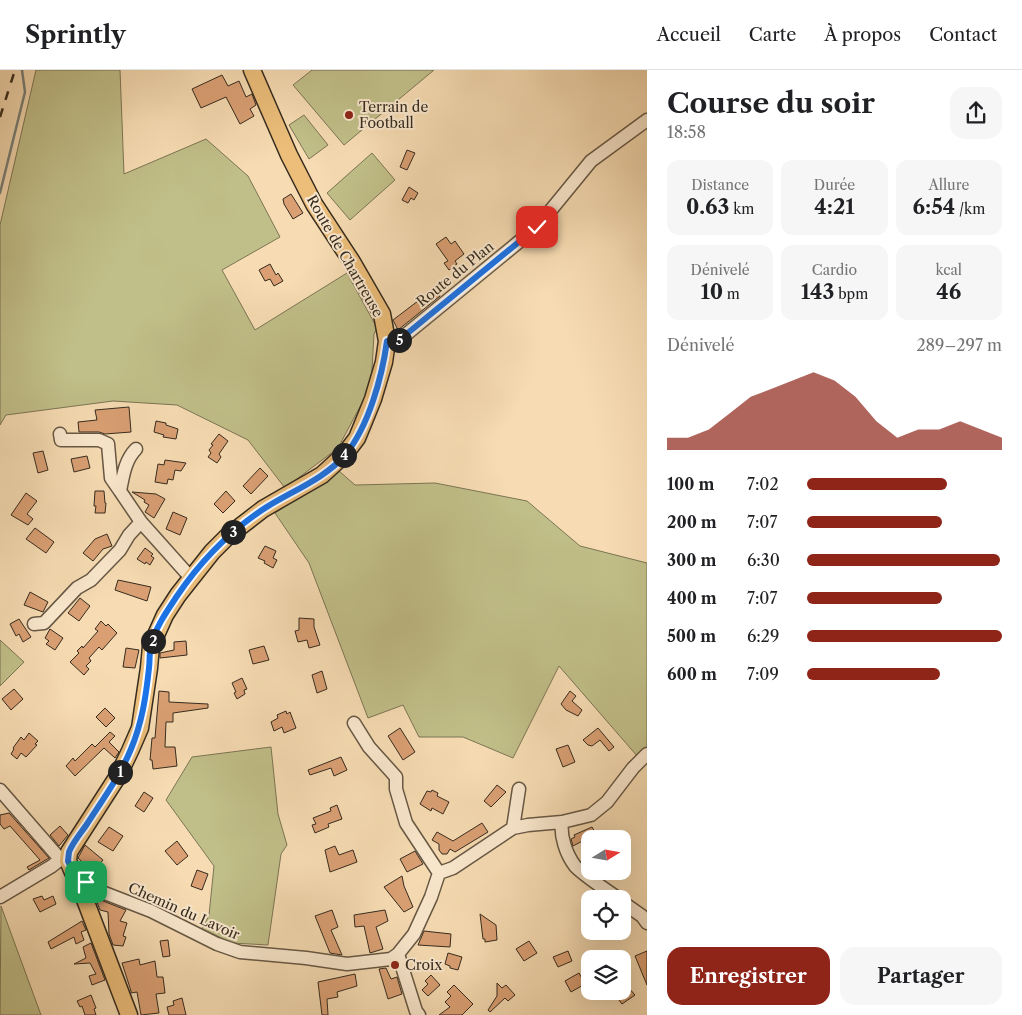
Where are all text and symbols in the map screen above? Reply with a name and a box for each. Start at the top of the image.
text: Sprintly [25,20,126,49]
text: Accueil [657,24,721,46]
text: Carte [749,24,796,46]
text: À propos [824,24,901,46]
text: Contact [929,24,997,46]
text: Course du soir [667,86,875,120]
button: share [950,87,1002,139]
place label: Terrain de Football [359,98,428,132]
marker: Terrain de Football [343,109,355,121]
text: 18:58 [667,122,706,142]
text: Distance [691,176,749,194]
text: Durée [814,176,855,194]
text: Allure [928,176,969,194]
street label: Route de Chartreuse [303,192,387,320]
text: 0.63 [686,194,729,219]
text: 4:21 [814,194,855,219]
text: 6:54 [912,194,955,219]
text: km [729,200,754,218]
text: /km [955,200,985,218]
pin [516,206,558,248]
icon: check [523,213,551,241]
street label: Route du Plan [413,237,497,311]
text: Dénivelé [691,261,750,279]
text: Cardio [812,261,857,279]
text: kcal [936,261,962,279]
text: 10 [700,279,723,304]
text: 143 [801,279,834,304]
text: 46 [936,279,961,304]
text: m [723,285,740,303]
text: bpm [834,285,868,303]
pin: 5 [386,328,412,352]
text: 5 [396,331,403,349]
text: Dénivelé [667,335,735,355]
text: 289–297 m [916,335,1002,355]
pin: 4 [332,442,356,468]
text: 4 [340,446,349,464]
text: 100 m [667,474,714,494]
text: 7:02 [747,474,779,494]
text: 200 m [667,512,717,532]
text: 7:07 [747,512,777,532]
pin: 3 [220,520,246,544]
text: 3 [230,523,237,541]
text: 300 m [667,550,716,570]
text: 6:30 [747,550,780,570]
text: 400 m [667,588,717,608]
text: 7:07 [747,588,777,608]
text: 500 m [667,626,716,646]
text: 6:29 [747,626,779,646]
pin: 2 [140,628,166,654]
text: 2 [149,632,158,650]
text: 600 m [667,664,717,684]
text: 7:09 [747,664,779,684]
pin: 1 [108,760,132,784]
text: 1 [117,763,124,781]
north arrow [581,830,631,880]
map controls [581,830,631,1000]
pin [65,861,107,903]
icon: arrive [72,868,100,896]
street label: Chemin du Lavoir [125,878,243,944]
button: locate [581,890,631,940]
button: Enregistrer [667,947,830,1005]
button: Partager [840,947,1002,1005]
button: layers [581,950,631,1000]
place label: Croix [405,956,443,974]
marker: Croix [389,959,401,971]

